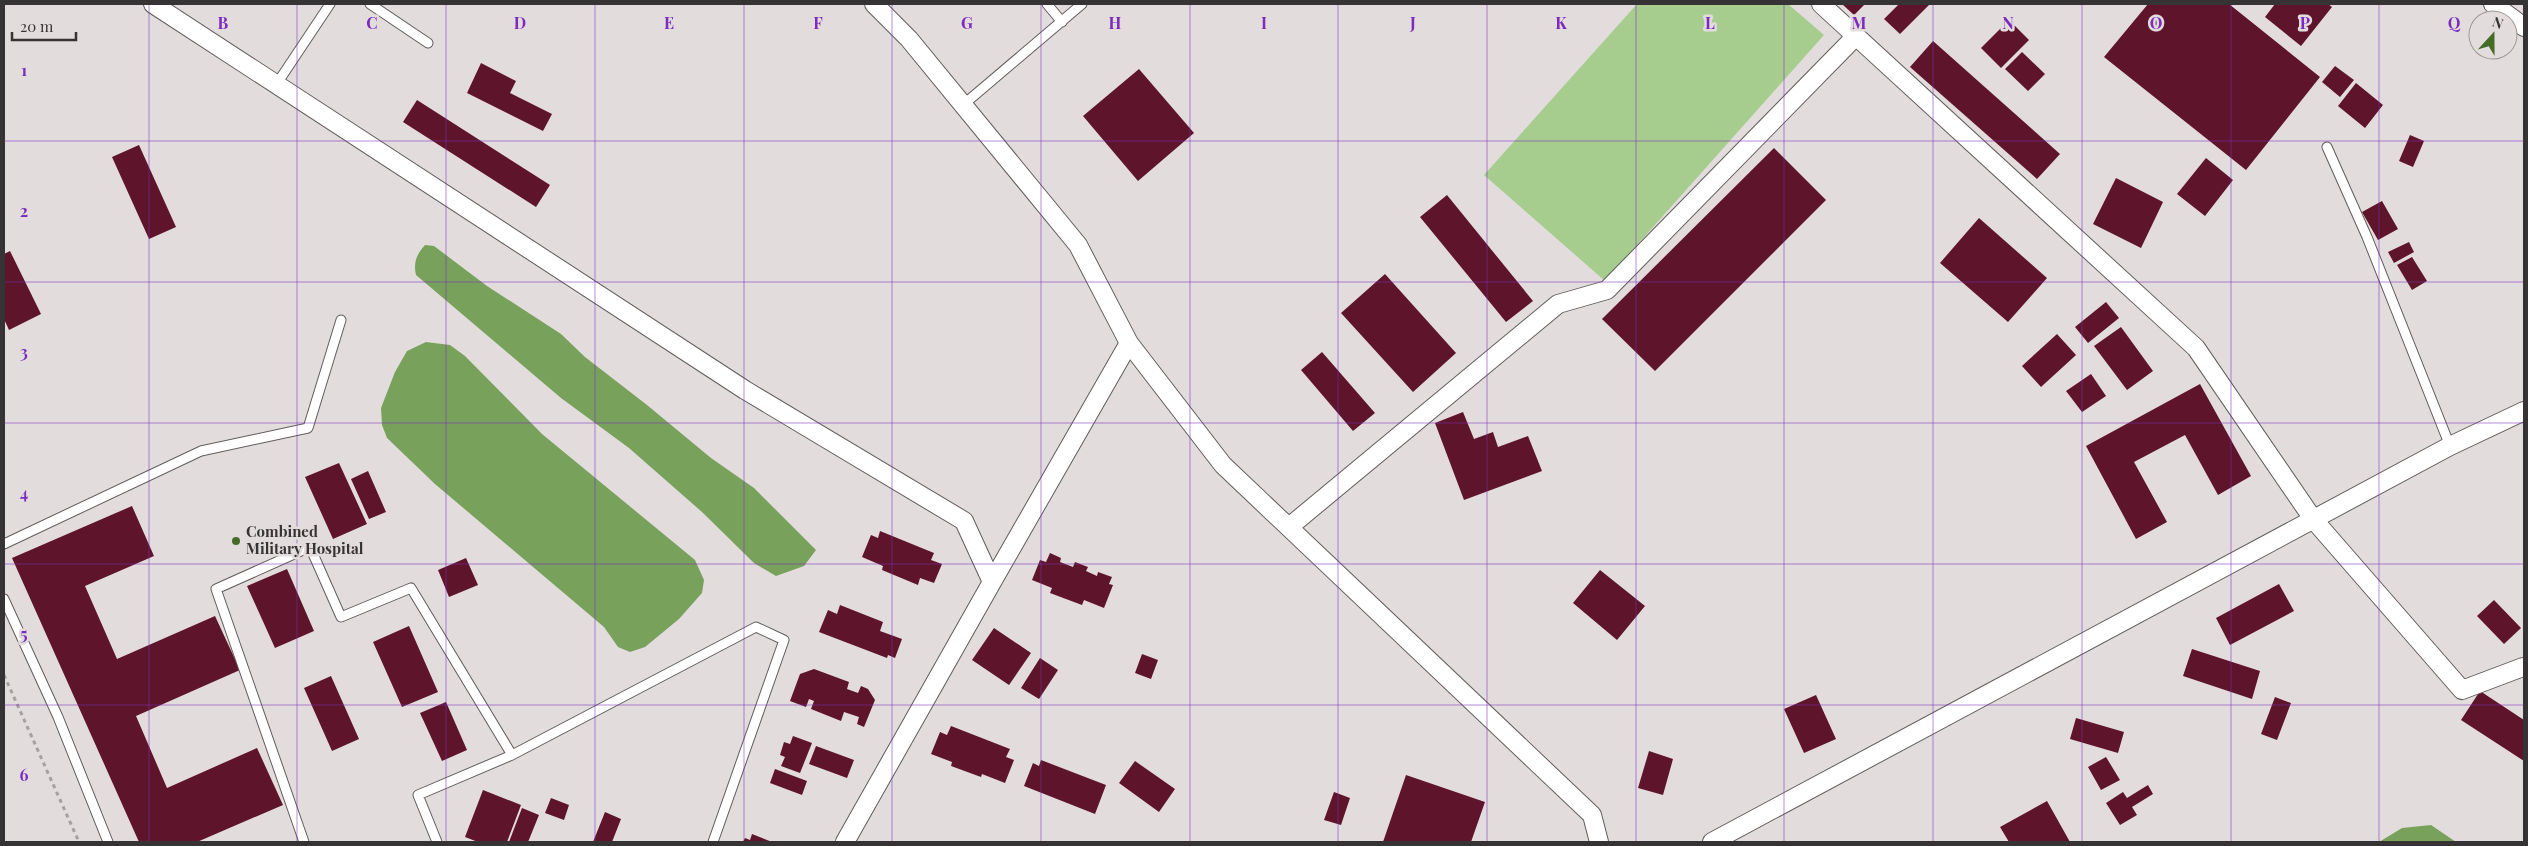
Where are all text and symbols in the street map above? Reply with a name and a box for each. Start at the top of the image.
scale bar [12,10,76,42]
north arrow [2468,10,2518,60]
text: B [218,12,229,33]
text: C [366,12,378,33]
text: D [514,12,526,33]
text: E [664,12,674,33]
text: F [813,12,823,33]
text: G [961,12,973,33]
text: H [1109,12,1122,33]
text: I [1261,12,1267,33]
text: J [1409,12,1416,33]
text: K [1555,12,1567,33]
text: L [1705,12,1715,33]
text: M [1852,12,1867,33]
text: N [2002,12,2014,33]
text: O [2150,12,2162,33]
text: P [2300,12,2310,33]
text: Q [2448,12,2461,33]
text: N [2490,12,2506,33]
text: 20 m [20,16,54,36]
text: 1 [21,59,27,80]
text: 2 [20,200,28,221]
text: 3 [20,341,28,362]
text: 4 [20,482,28,503]
place label: Combined Military Hospital [246,521,364,558]
marker: Combined Military Hospital [230,535,242,547]
text: 5 [20,623,28,644]
text: 6 [20,764,29,785]

